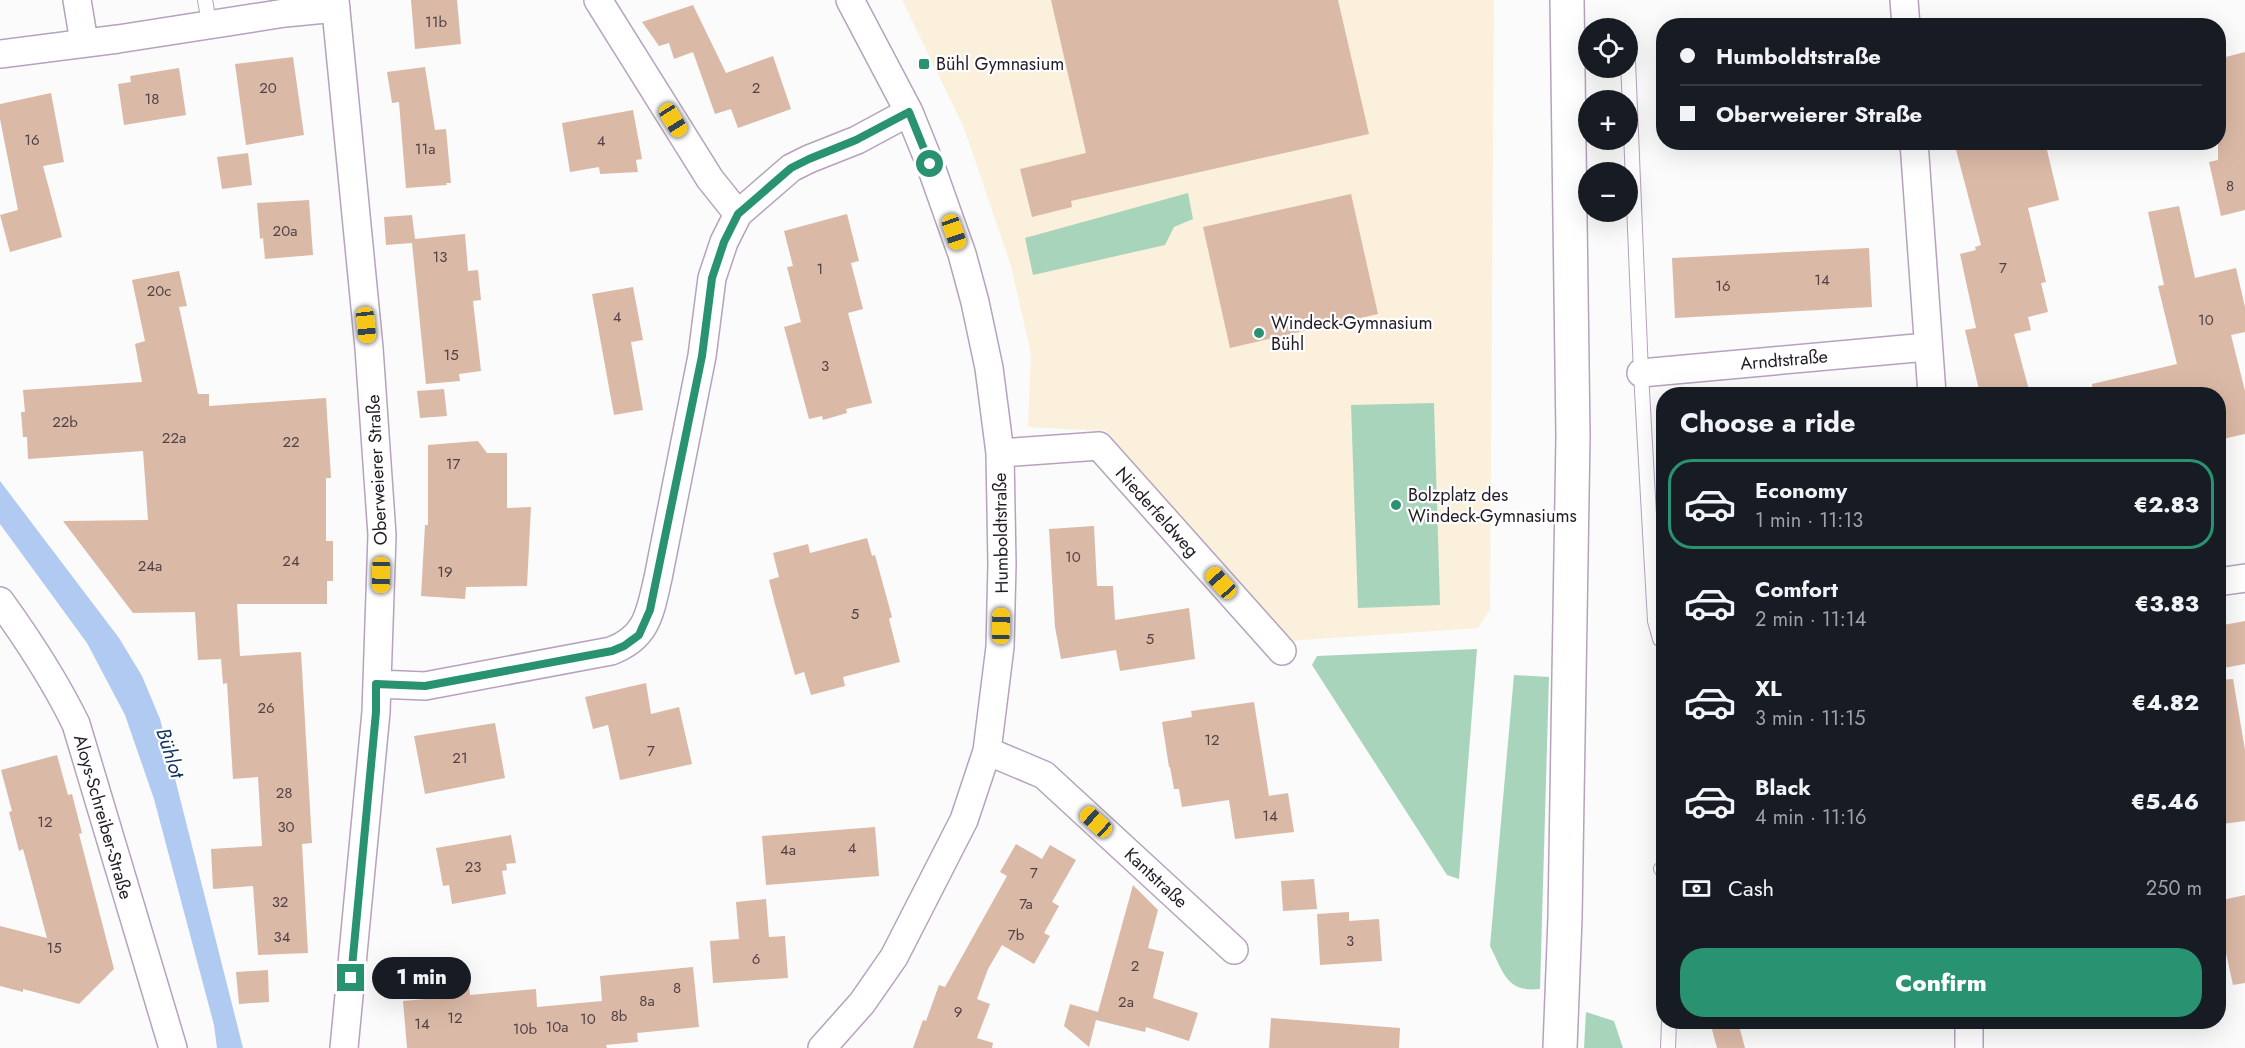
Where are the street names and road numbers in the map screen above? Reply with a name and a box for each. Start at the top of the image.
street label: Arndtstraße [1739,343,1829,377]
street label: Oberweierer Straße [360,394,394,546]
street label: Niederfeldweg [1109,461,1205,563]
street label: Humboldtstraße [987,472,1015,594]
street label: Aloys-Schreiber-Straße [67,732,139,902]
street label: Kantstraße [1118,842,1194,914]

